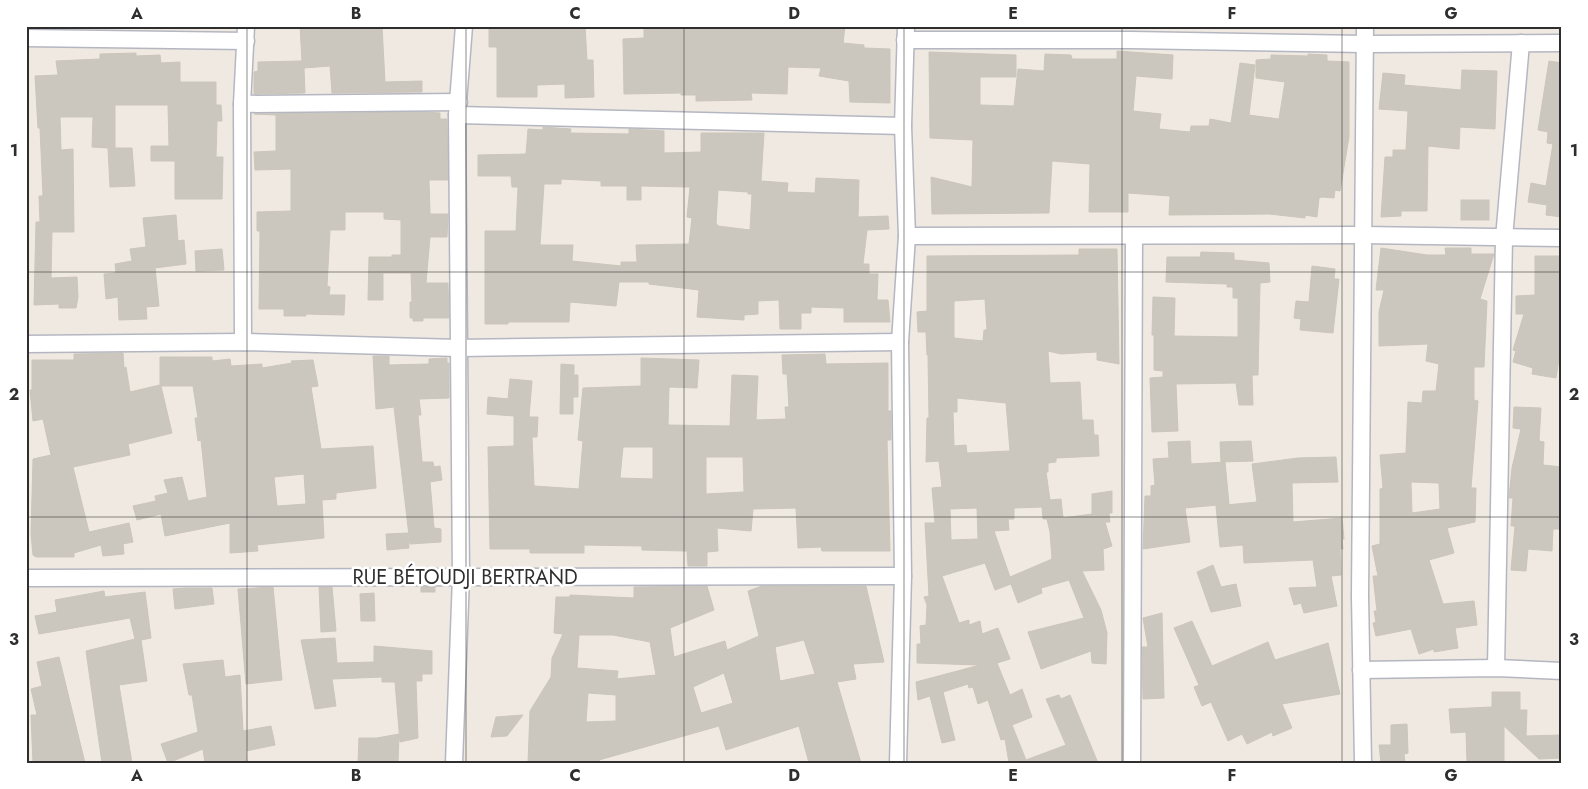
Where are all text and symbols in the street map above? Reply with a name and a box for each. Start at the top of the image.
text: A [130,2,143,25]
text: B [351,2,361,25]
text: C [569,2,581,25]
text: D [788,2,800,25]
text: E [1008,2,1018,25]
text: F [1228,2,1236,25]
text: G [1444,2,1458,25]
text: 1 [10,139,18,162]
text: 1 [1570,139,1578,162]
text: 2 [9,383,19,406]
text: 2 [1569,383,1579,406]
street label: RUE BÉTOUDJI BERTRAND [353,563,577,592]
text: 3 [9,628,19,651]
text: 3 [1569,628,1579,651]
text: A [130,764,143,787]
text: B [351,764,361,787]
text: C [569,764,581,787]
text: D [788,764,800,787]
text: E [1008,764,1018,787]
text: F [1228,764,1236,787]
text: G [1444,764,1458,787]

